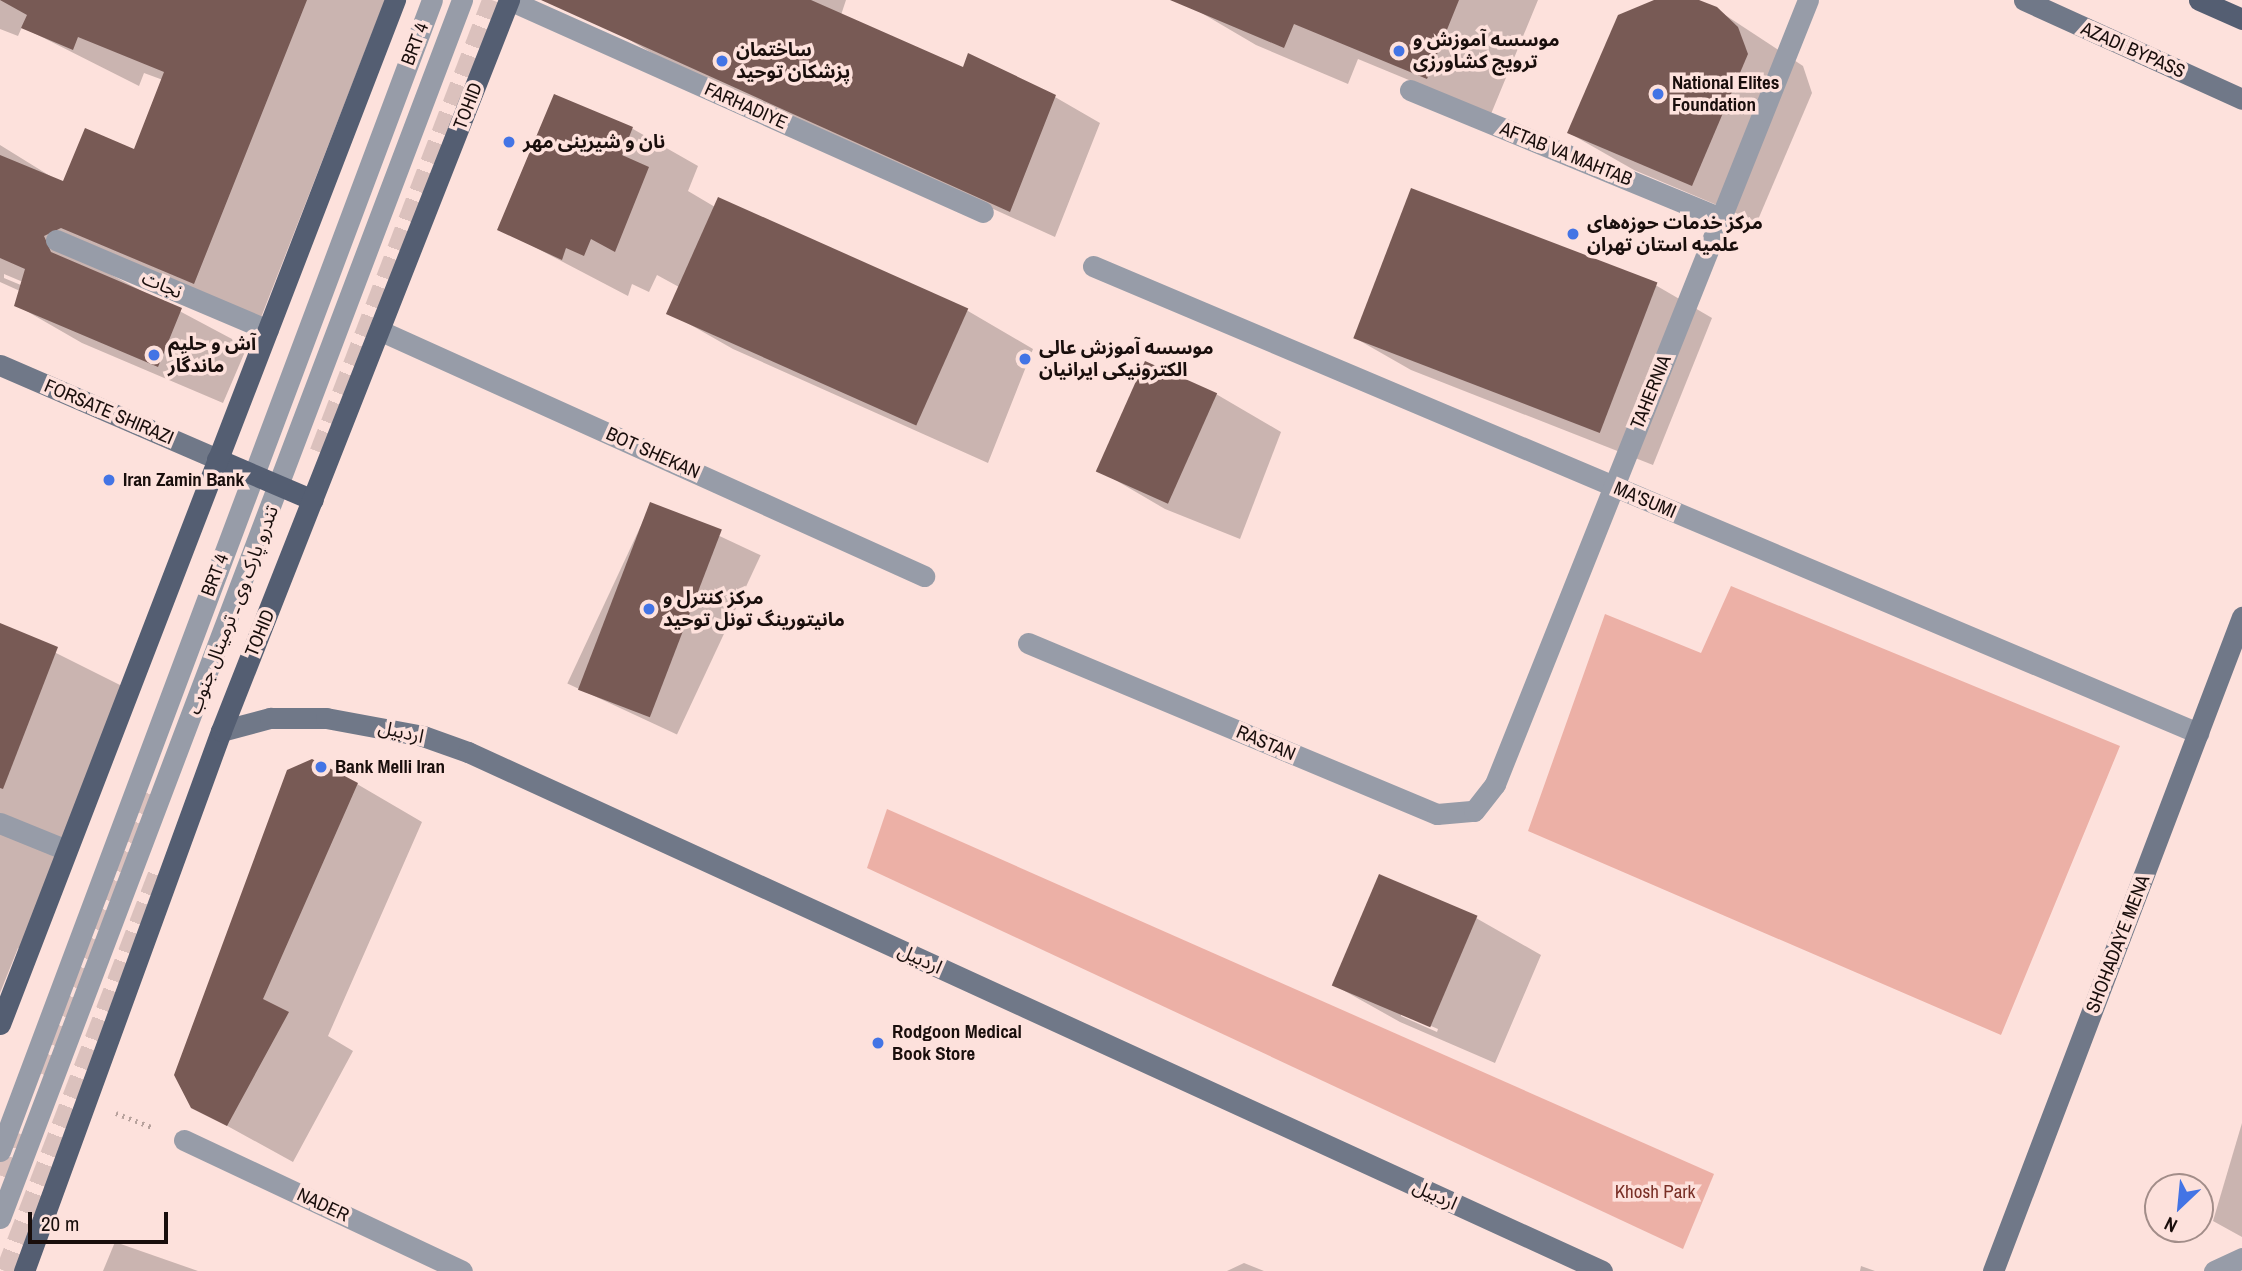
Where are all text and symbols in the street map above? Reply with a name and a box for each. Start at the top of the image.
street label: AZADI BYPASS [2077,17,2189,83]
street label: BRT 4 [396,19,434,69]
place label: موسسه آموزش و ترویج کشاورزی [1413,29,1560,73]
place label: ساختمان پزشکان توحید [736,39,850,83]
marker: موسسه آموزش و ترویج کشاورزی [1391,43,1407,59]
marker: ساختمان پزشکان توحید [714,53,730,69]
place label: National Elites Foundation [1672,72,1779,116]
street label: FARHADIYE [701,78,791,134]
street label: TOHID [449,79,487,133]
marker: National Elites Foundation [1650,86,1666,102]
street label: AFTAB VA MAHTAB [1496,117,1636,191]
place label: نان و شیرینی مهر [523,131,665,153]
marker: نان و شیرینی مهر [501,134,517,150]
place label: مرکز خدمات حوزه‌های علمیه استان تهران [1587,212,1763,256]
marker: مرکز خدمات حوزه‌های علمیه استان تهران [1565,226,1581,242]
street label: نجات [138,266,186,304]
place label: آش و حلیم ماندگار [168,333,256,377]
place label: موسسه آموزش عالی الکترونیکی ایرانیان [1039,337,1214,381]
marker: آش و حلیم ماندگار [146,347,162,363]
marker: موسسه آموزش عالی الکترونیکی ایرانیان [1017,351,1033,367]
street label: TAHERNIA [1626,352,1676,432]
street label: FORSATE SHIRAZI [41,374,177,450]
street label: BOT SHEKAN [602,422,704,484]
place label: Iran Zamin Bank [123,469,244,491]
marker: Iran Zamin Bank [101,472,117,488]
street label: MA'SUMI [1610,477,1680,523]
street label: تندرو پارک وی ـ ترمینال جنوب [183,502,283,718]
street label: BRT 4 [196,550,234,600]
place label: مرکز کنترل و مانیتورینگ تونل توحید [663,587,845,631]
marker: مرکز کنترل و مانیتورینگ تونل توحید [641,601,657,617]
street label: TOHID [240,606,280,660]
street label: اردبیل [376,716,426,748]
street label: RASTAN [1233,720,1299,766]
place label: Bank Melli Iran [335,756,445,778]
marker: Bank Melli Iran [313,759,329,775]
street label: SHOHADAYE MENA [2081,872,2155,1016]
street label: اردبیل [894,939,946,979]
place label: Rodgoon Medical Book Store [892,1021,1022,1065]
marker: Rodgoon Medical Book Store [870,1035,886,1051]
north arrow [2144,1173,2214,1243]
street label: اردبیل [1409,1175,1461,1215]
park label: Khosh Park [1615,1181,1695,1203]
street label: NADER [293,1183,353,1227]
scale bar [32,1198,172,1242]
text: 20 m [41,1209,79,1238]
text: N [2160,1211,2181,1239]

